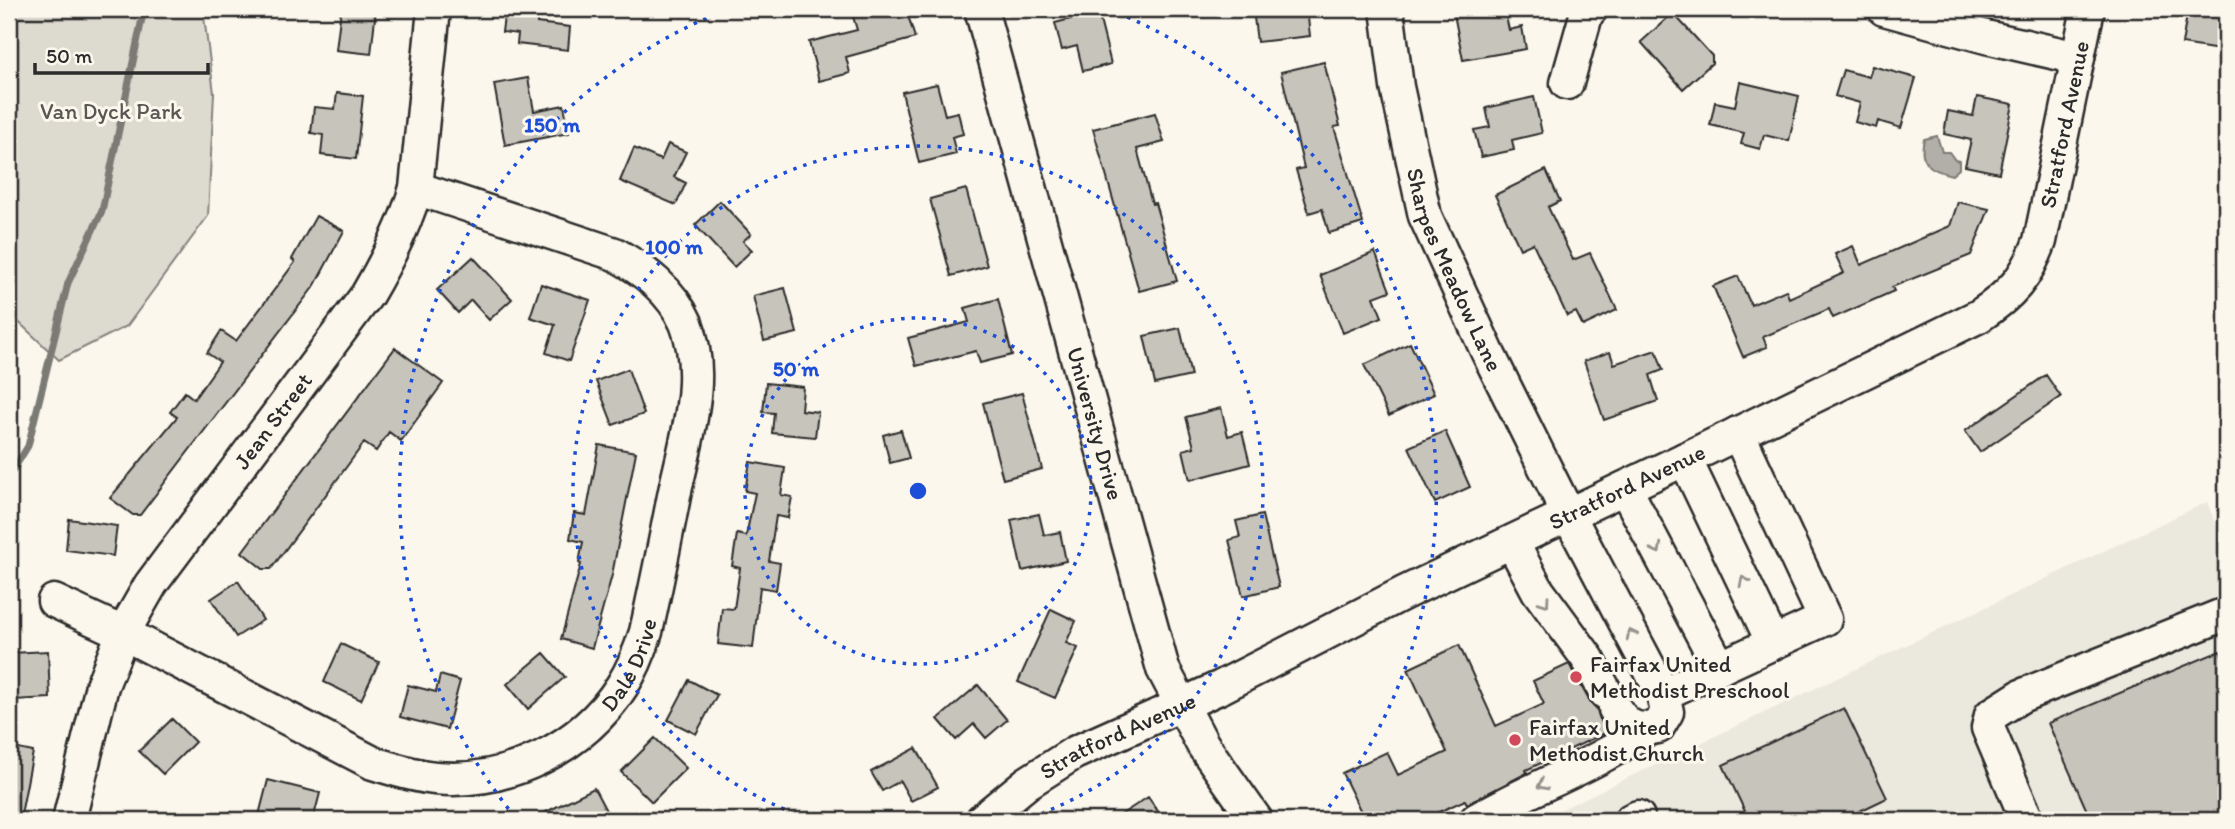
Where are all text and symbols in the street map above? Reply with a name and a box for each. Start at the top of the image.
scale bar [35,32,208,76]
street label: Stratford Avenue [2033,38,2095,210]
text: 50 m [46,43,93,68]
park label: Van Dyck Park [40,97,182,125]
text: 150 m [524,112,580,137]
street label: Sharpes Meadow Lane [1401,165,1509,376]
text: 100 m [645,234,703,259]
street label: University Drive [1061,344,1130,503]
text: 50 m [773,356,820,381]
street label: Jean Street [228,367,318,475]
street label: Stratford Avenue [1544,437,1710,536]
centre of rings [906,479,930,503]
one-way arrow [1649,541,1662,554]
one-way arrow [1738,576,1752,588]
one-way arrow [1537,594,1549,607]
street label: Dale Drive [595,616,663,717]
one-way arrow [1626,629,1639,641]
place label: Fairfax United Methodist Preschool [1590,650,1790,704]
marker: Fairfax United Methodist Preschool [1568,669,1584,685]
street label: Stratford Avenue [1035,686,1200,785]
place label: Fairfax United Methodist Church [1529,713,1704,767]
marker: Fairfax United Methodist Church [1507,732,1523,748]
one-way arrow [1537,777,1549,791]

